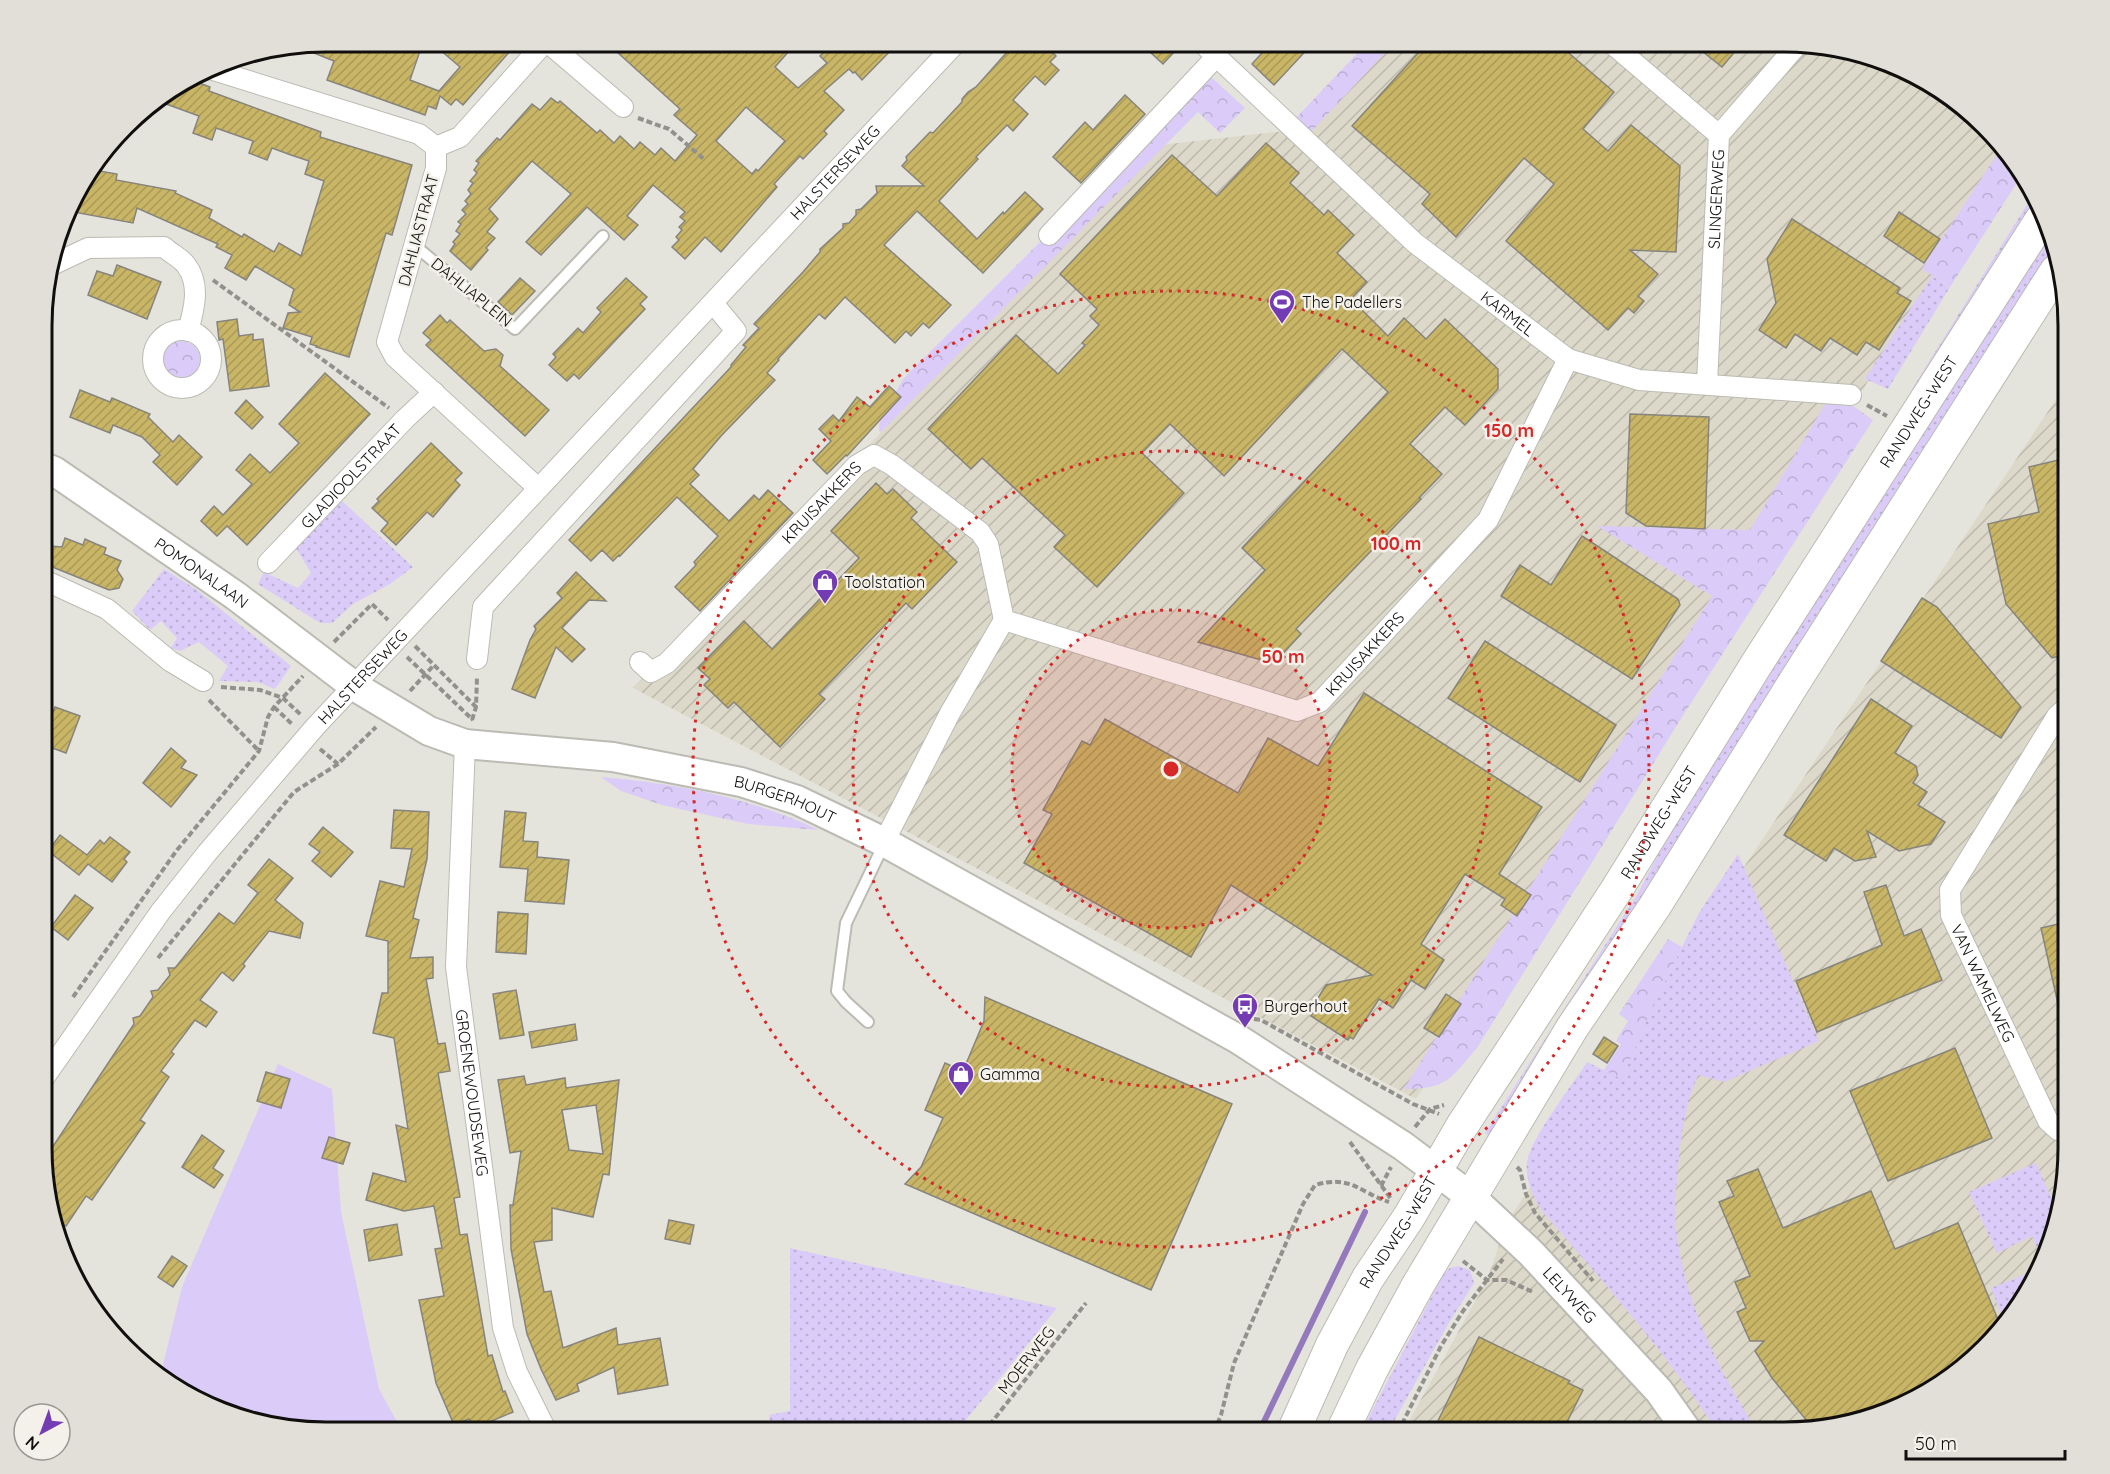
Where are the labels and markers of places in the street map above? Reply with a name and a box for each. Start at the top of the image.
sports icon: The Padellers [1267,287,1297,325]
place label: The Padellers [1302,292,1402,312]
shop icon: Toolstation [810,567,840,605]
place label: Toolstation [844,572,925,592]
centre of rings [1161,759,1181,779]
bus stop icon: Burgerhout [1230,991,1260,1029]
place label: Burgerhout [1264,996,1348,1016]
shop icon: Gamma [946,1059,976,1097]
place label: Gamma [980,1064,1040,1084]

